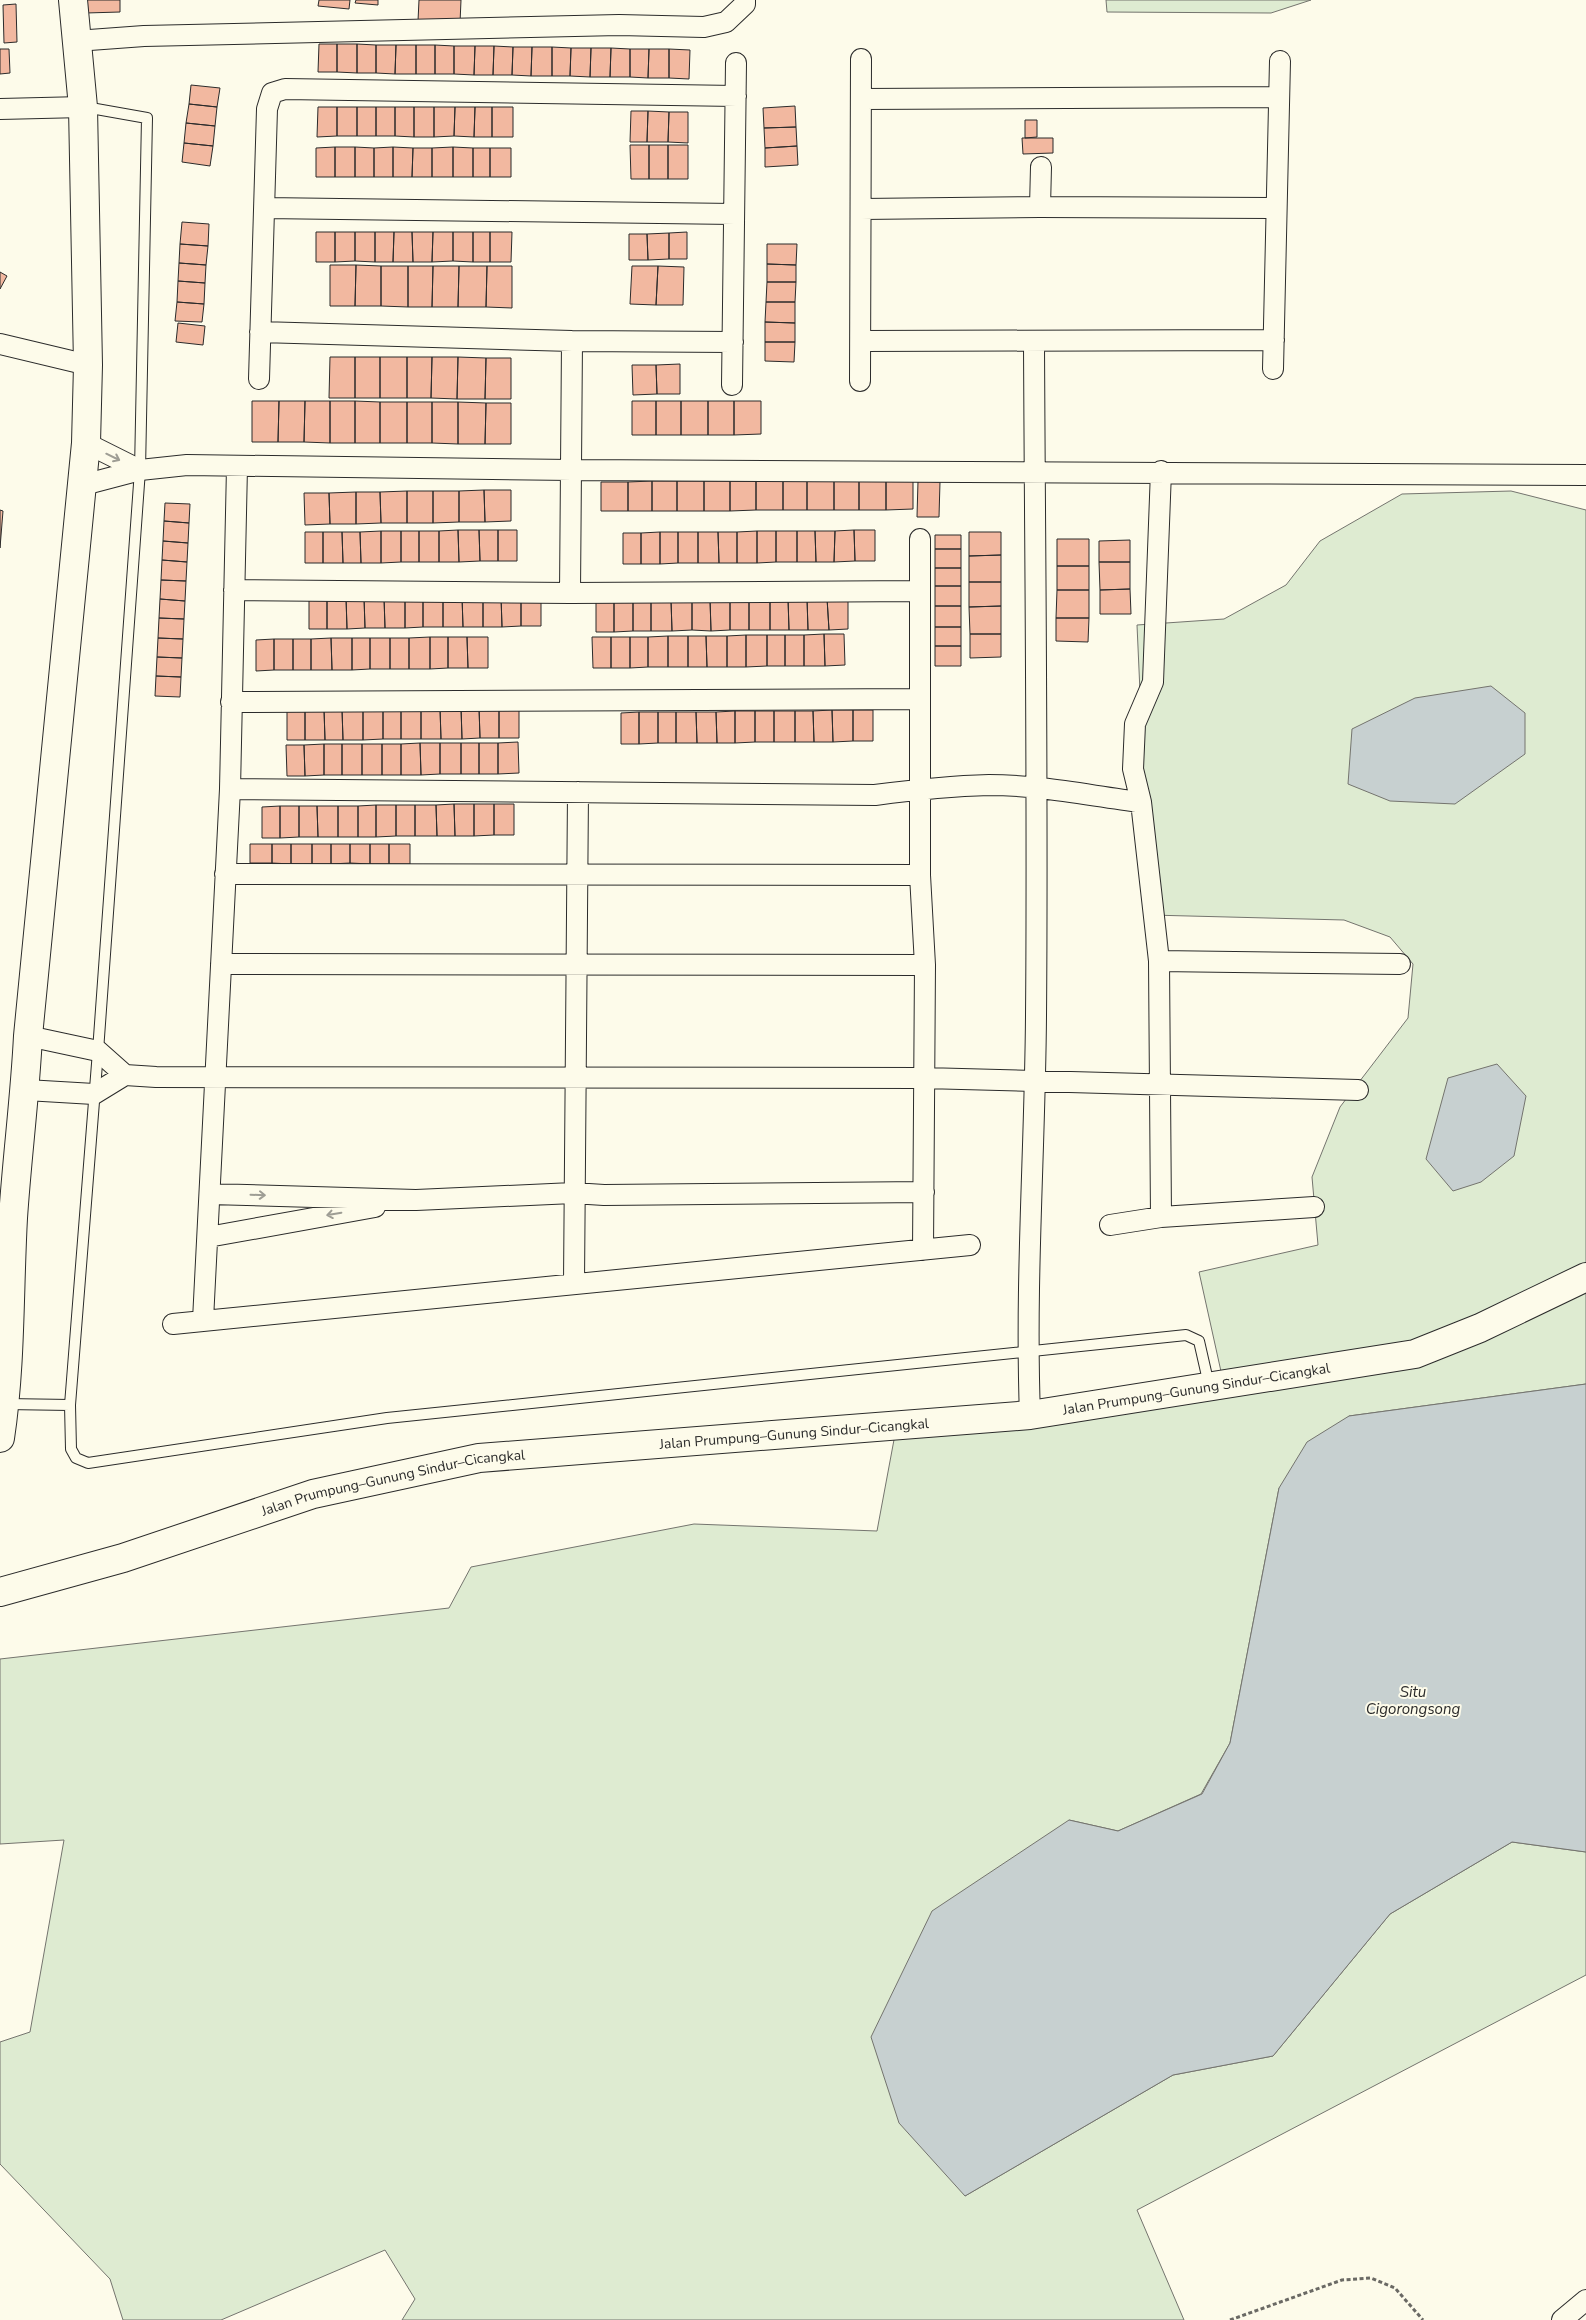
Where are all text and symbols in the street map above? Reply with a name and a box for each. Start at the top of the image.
one-way arrow [105,453,120,462]
one-way arrow [250,1191,266,1200]
one-way arrow [326,1210,342,1220]
street label: Jalan Prumpung–Gunung Sindur–Cicangkal [1060,1358,1332,1419]
street label: Jalan Prumpung–Gunung Sindur–Cicangkal [658,1413,930,1453]
street label: Jalan Prumpung–Gunung Sindur–Cicangkal [258,1445,527,1521]
water label: Situ Cigorongsong [1366,1682,1460,1719]

